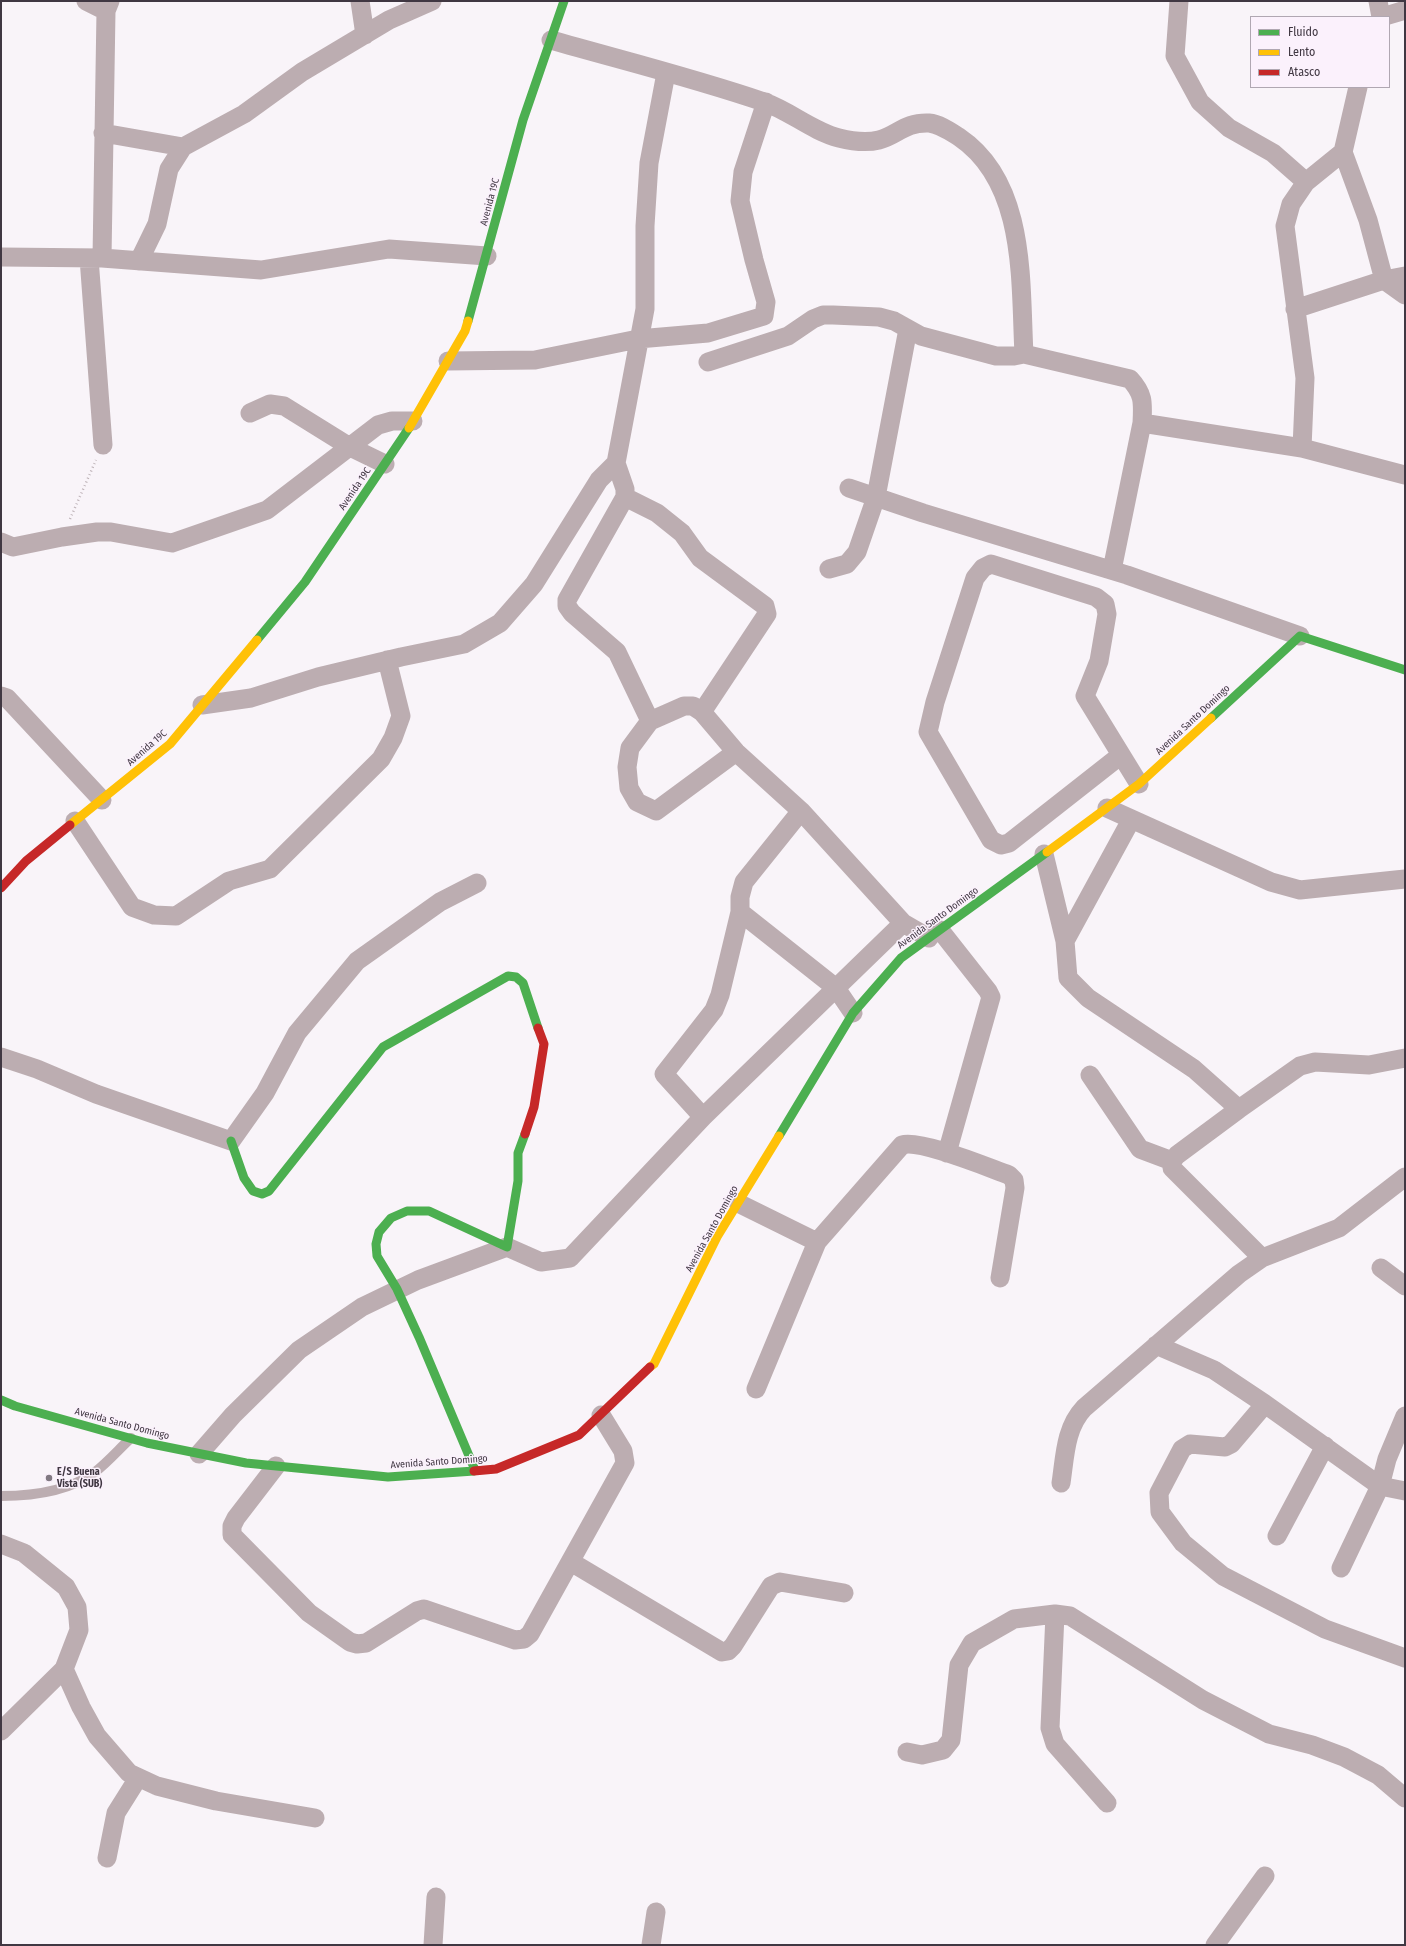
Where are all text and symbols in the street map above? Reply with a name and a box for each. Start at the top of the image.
legend [1250,16,1390,88]
text: Fluido [1288,25,1318,39]
text: Lento [1288,45,1315,59]
text: Atasco [1288,65,1320,79]
street label: Avenida 19C [478,177,502,227]
street label: Avenida 19C [336,465,374,513]
street label: Avenida Santo Domingo [1153,682,1233,758]
street label: Avenida 19C [125,727,169,769]
street label: Avenida Santo Domingo [895,885,981,951]
street label: Avenida Santo Domingo [683,1184,741,1274]
street label: Avenida Santo Domingo [73,1406,171,1442]
street label: Avenida Santo Domingo [390,1453,488,1471]
place label: E/S Buena Vista (SUB) [57,1466,102,1490]
marker: E/S Buena Vista (SUB) [44,1473,54,1483]

